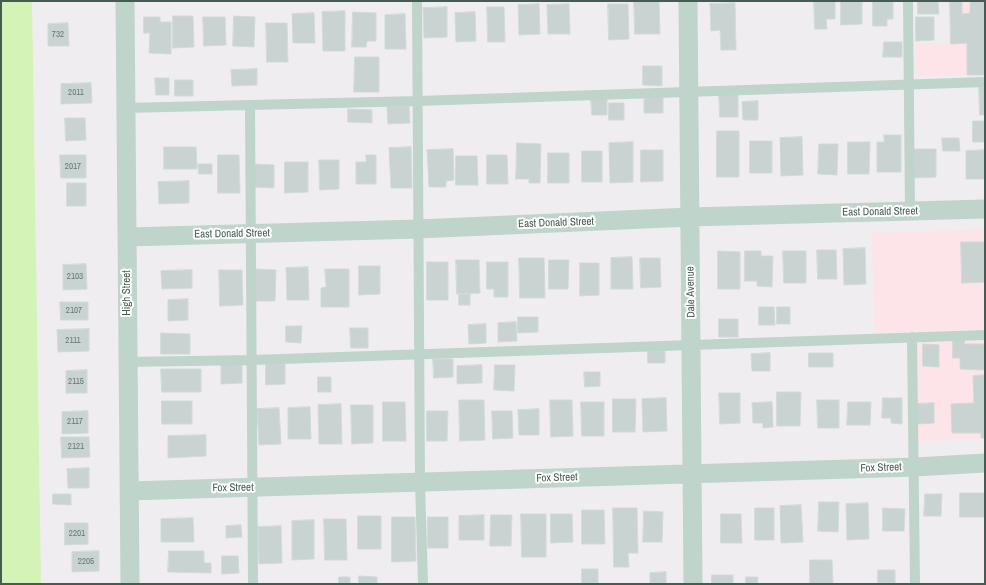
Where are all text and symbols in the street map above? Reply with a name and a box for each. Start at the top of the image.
house number: 732 [52,30,64,40]
house number: 2011 [68,88,84,98]
house number: 2017 [65,162,81,172]
street label: East Donald Street [842,205,918,219]
street label: East Donald Street [518,215,594,231]
street label: East Donald Street [194,227,270,241]
street label: Dale Avenue [684,266,698,318]
street label: High Street [120,270,134,316]
house number: 2103 [67,272,83,282]
house number: 2107 [66,306,82,316]
house number: 2111 [65,336,81,346]
house number: 2115 [68,377,84,387]
house number: 2117 [67,417,83,427]
house number: 2121 [68,442,84,452]
street label: Fox Street [860,461,902,475]
street label: Fox Street [536,471,578,485]
street label: Fox Street [212,481,254,495]
house number: 2201 [69,529,85,539]
house number: 2205 [78,557,94,567]

